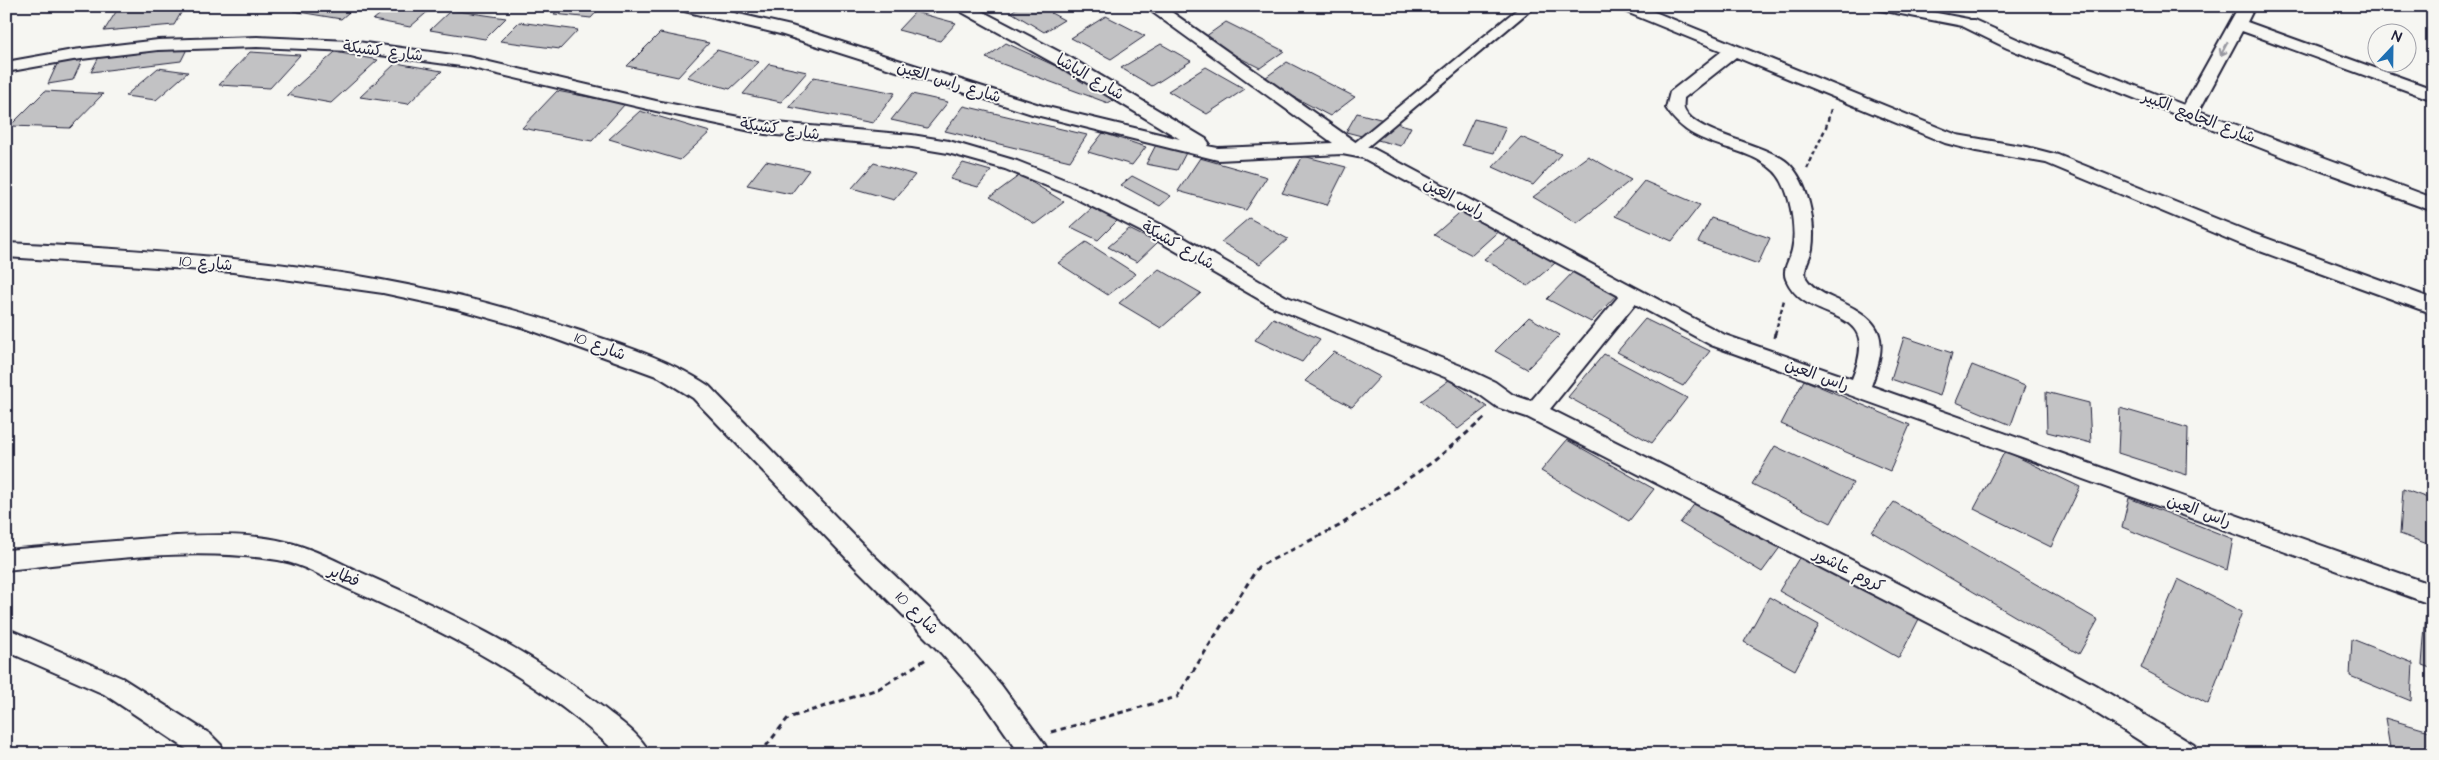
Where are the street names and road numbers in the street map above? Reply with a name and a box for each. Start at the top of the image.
street label: شارع كشيكة [342,35,424,67]
street label: شارع الباشا [1052,49,1128,105]
street label: شارع راس العين [894,56,1004,108]
street label: شارع الجامع الكبير [2138,85,2259,149]
street label: شارع كشيكة [739,113,821,145]
street label: راس العين [1419,173,1489,223]
street label: شارع كشيكة [1138,215,1218,275]
street label: شارع 10 [179,250,233,276]
street label: شارع 10 [571,326,629,366]
street label: راس العين [1782,353,1852,397]
street label: راس العين [2164,489,2234,533]
street label: كروم عاشور [1807,542,1888,598]
street label: فطاير [323,559,363,592]
street label: شارع 10 [890,586,944,640]

